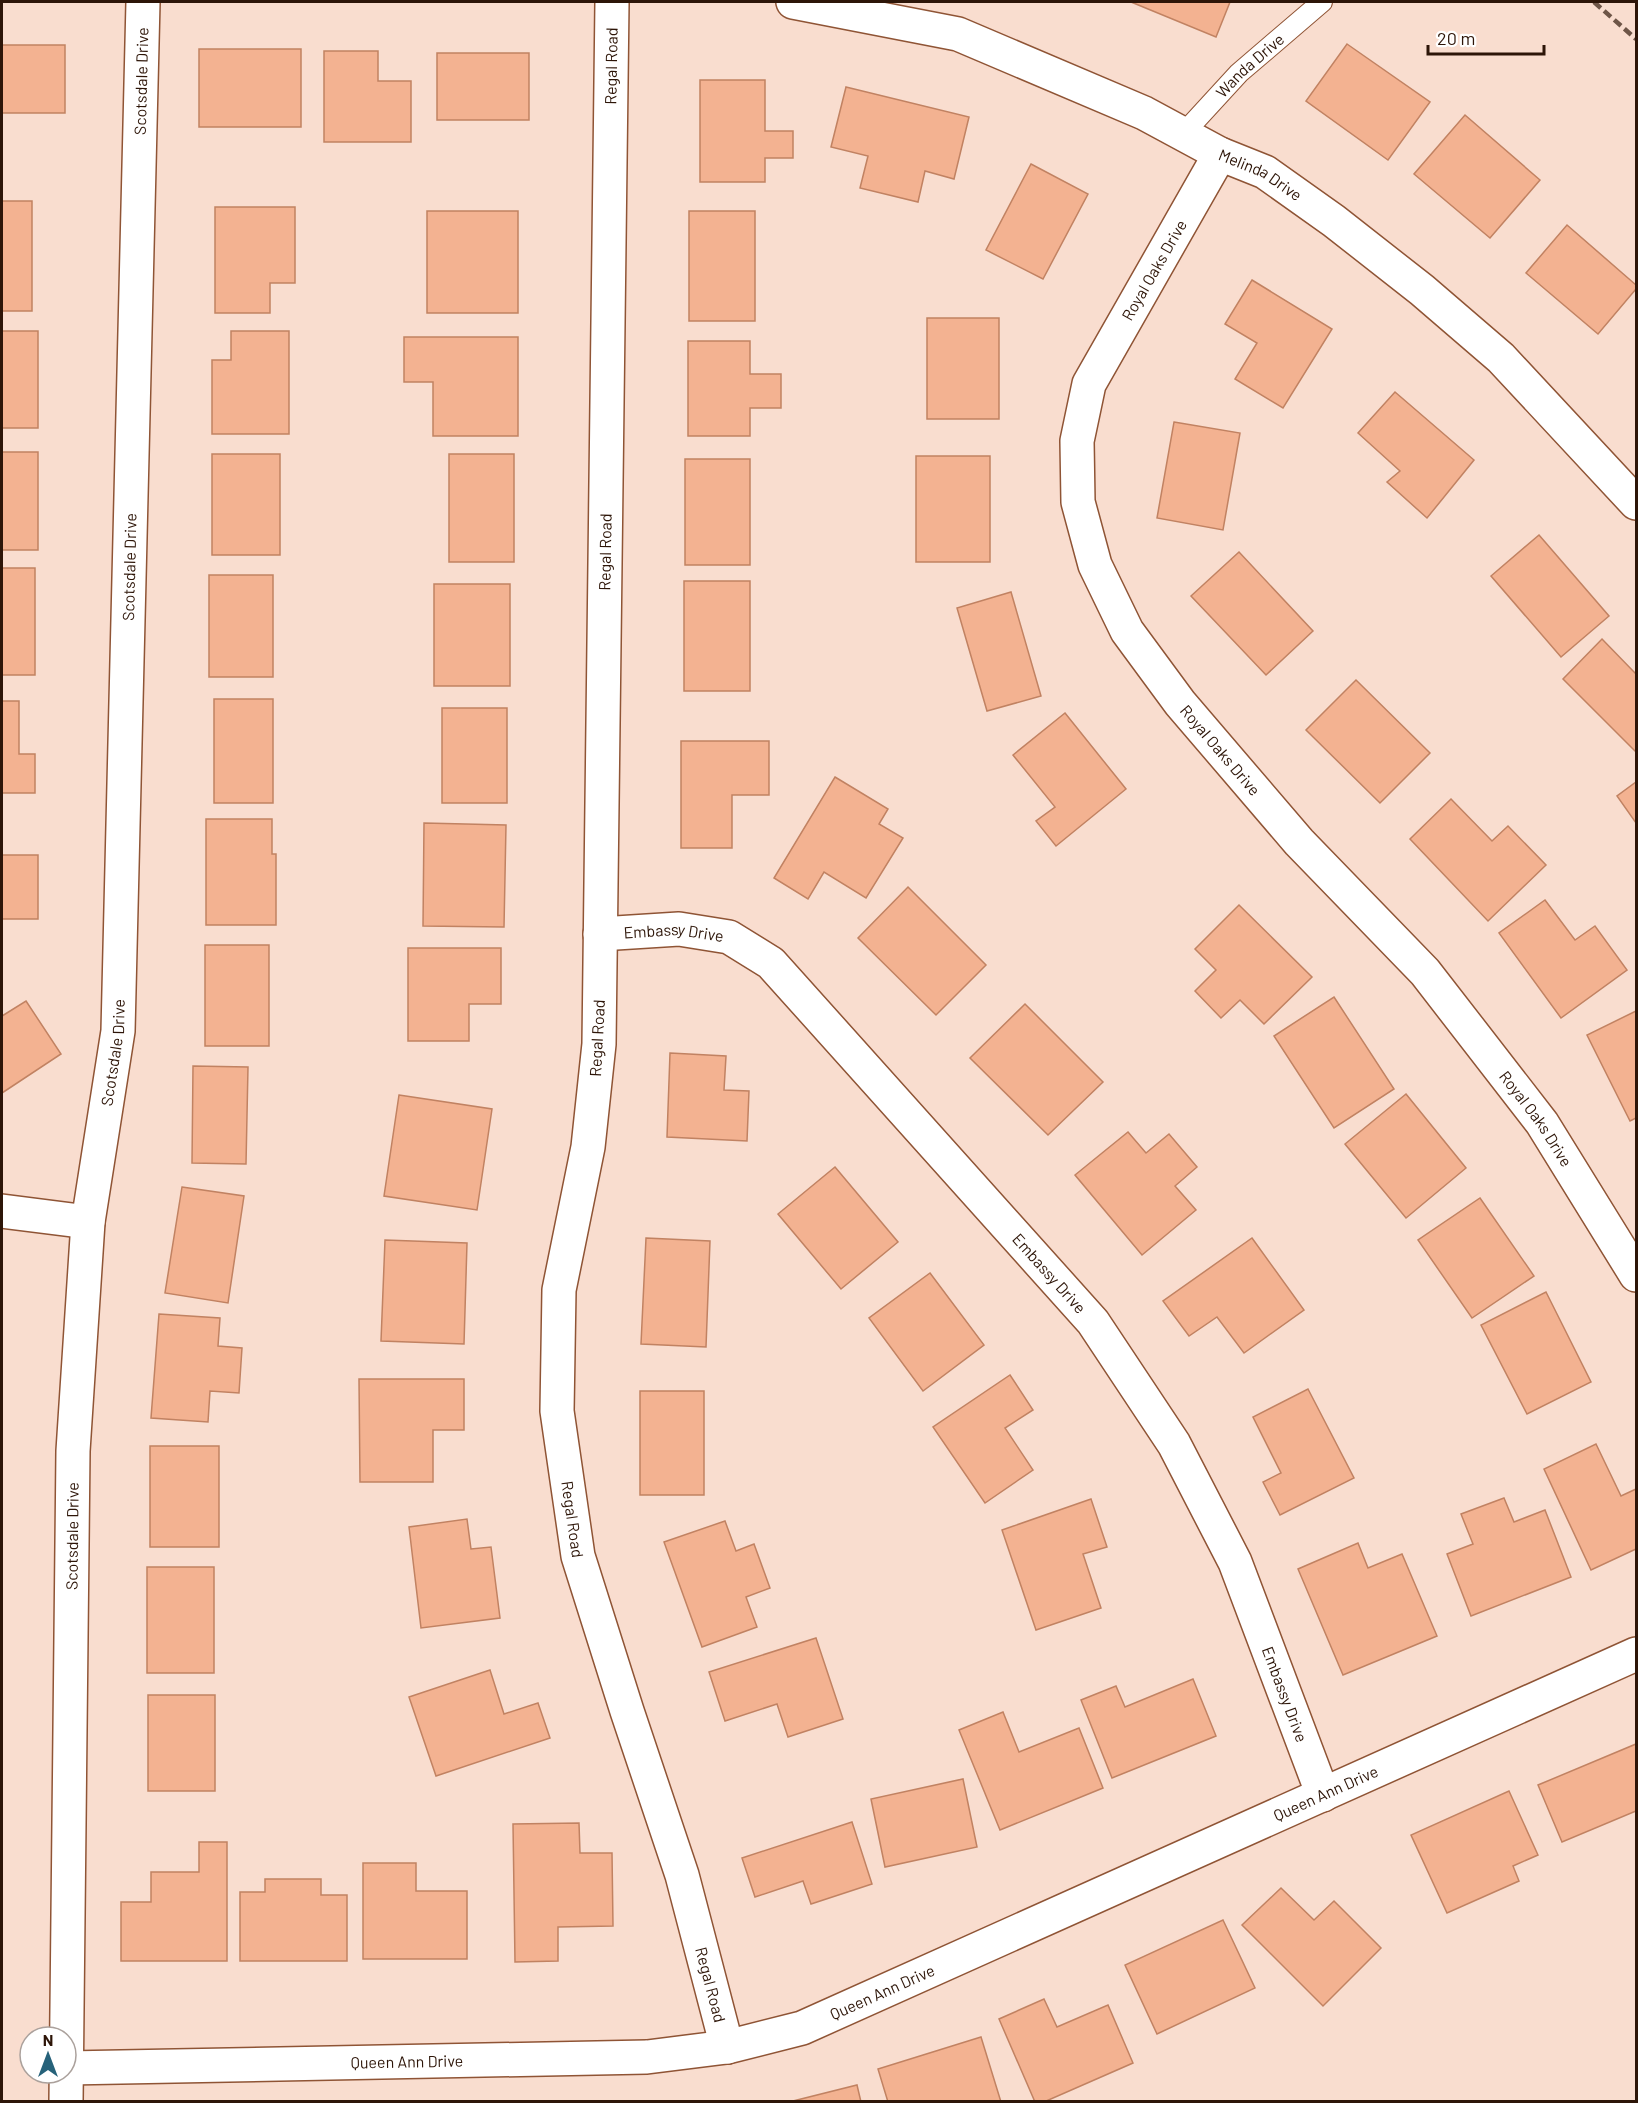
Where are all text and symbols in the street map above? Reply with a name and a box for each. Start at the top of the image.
scale bar [1428,18,1544,56]
street label: Scotsdale Drive [130,27,151,135]
street label: Regal Road [600,27,621,105]
text: 20 m [1437,27,1475,49]
street label: Wanda Drive [1212,29,1287,101]
street label: Melinda Drive [1216,145,1306,204]
street label: Royal Oaks Drive [1117,216,1190,323]
street label: Scotsdale Drive [118,513,140,621]
street label: Regal Road [594,513,615,591]
street label: Royal Oaks Drive [1177,701,1265,799]
street label: Embassy Drive [623,919,725,945]
street label: Scotsdale Drive [96,999,128,1107]
street label: Regal Road [585,999,608,1077]
street label: Royal Oaks Drive [1496,1067,1577,1170]
street label: Embassy Drive [1009,1229,1090,1317]
street label: Regal Road [558,1480,588,1559]
street label: Scotsdale Drive [62,1482,82,1590]
street label: Embassy Drive [1259,1643,1312,1744]
street label: Queen Ann Drive [1270,1761,1381,1824]
street label: Regal Road [692,1945,730,2024]
street label: Queen Ann Drive [827,1960,937,2023]
north arrow [18,2025,78,2085]
text: N [43,2030,53,2049]
street label: Queen Ann Drive [350,2050,463,2072]

